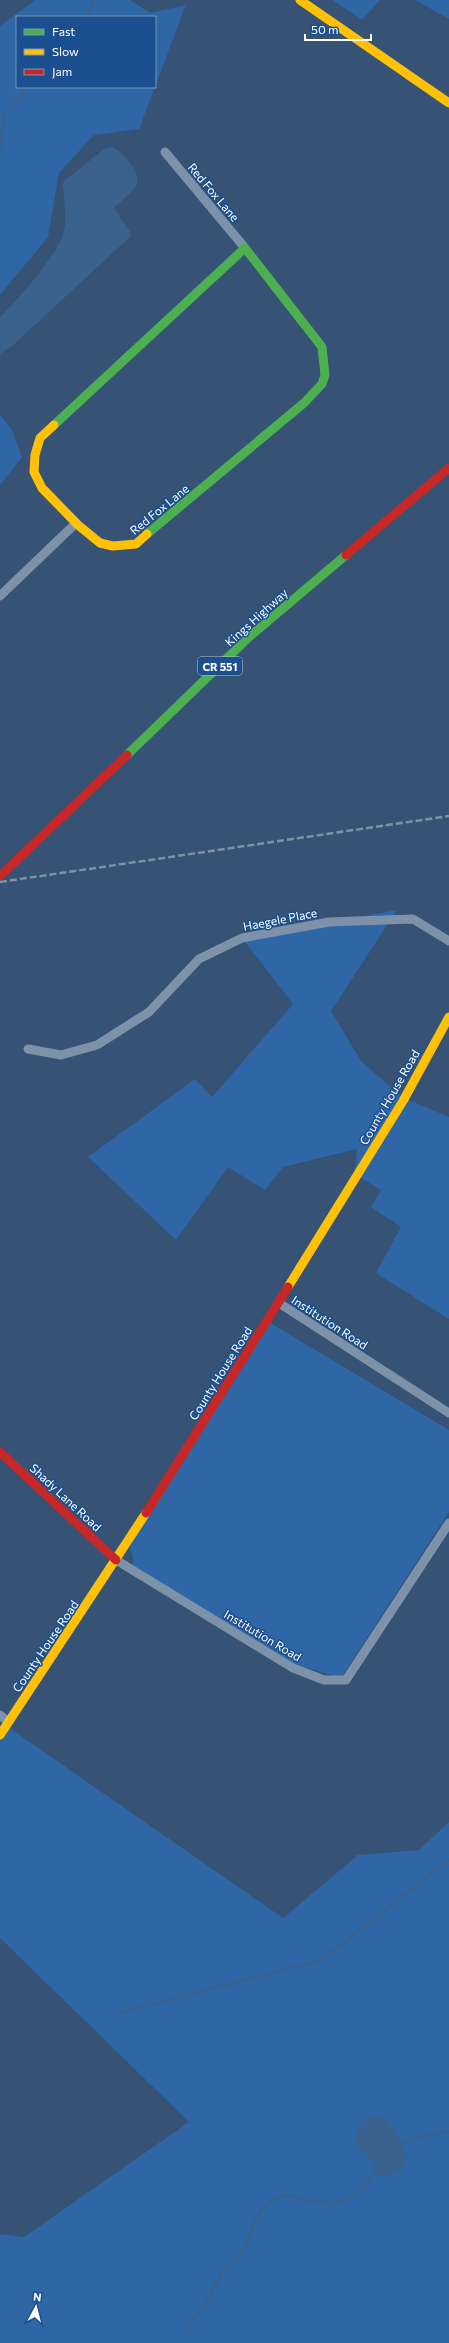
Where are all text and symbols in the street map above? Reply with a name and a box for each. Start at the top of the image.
legend [16,16,156,88]
scale bar [305,16,371,42]
text: 50 m [311,22,339,36]
text: Fast [52,24,75,38]
text: Slow [52,44,79,58]
text: Jam [52,64,72,79]
street label: Red Fox Lane [186,160,242,224]
street label: Red Fox Lane [127,481,191,537]
street label: Kings Highway [222,585,290,649]
road number: CR 551 [198,657,242,675]
street label: Haegele Place [242,905,318,933]
street label: County House Road [356,1047,422,1147]
street label: Institution Road [289,1292,371,1352]
street label: County House Road [186,1324,254,1422]
street label: Shady Lane Road [27,1460,105,1534]
street label: County House Road [9,1598,81,1694]
street label: Institution Road [222,1606,304,1664]
north arrow [16,2287,56,2327]
text: N [32,2290,42,2304]

